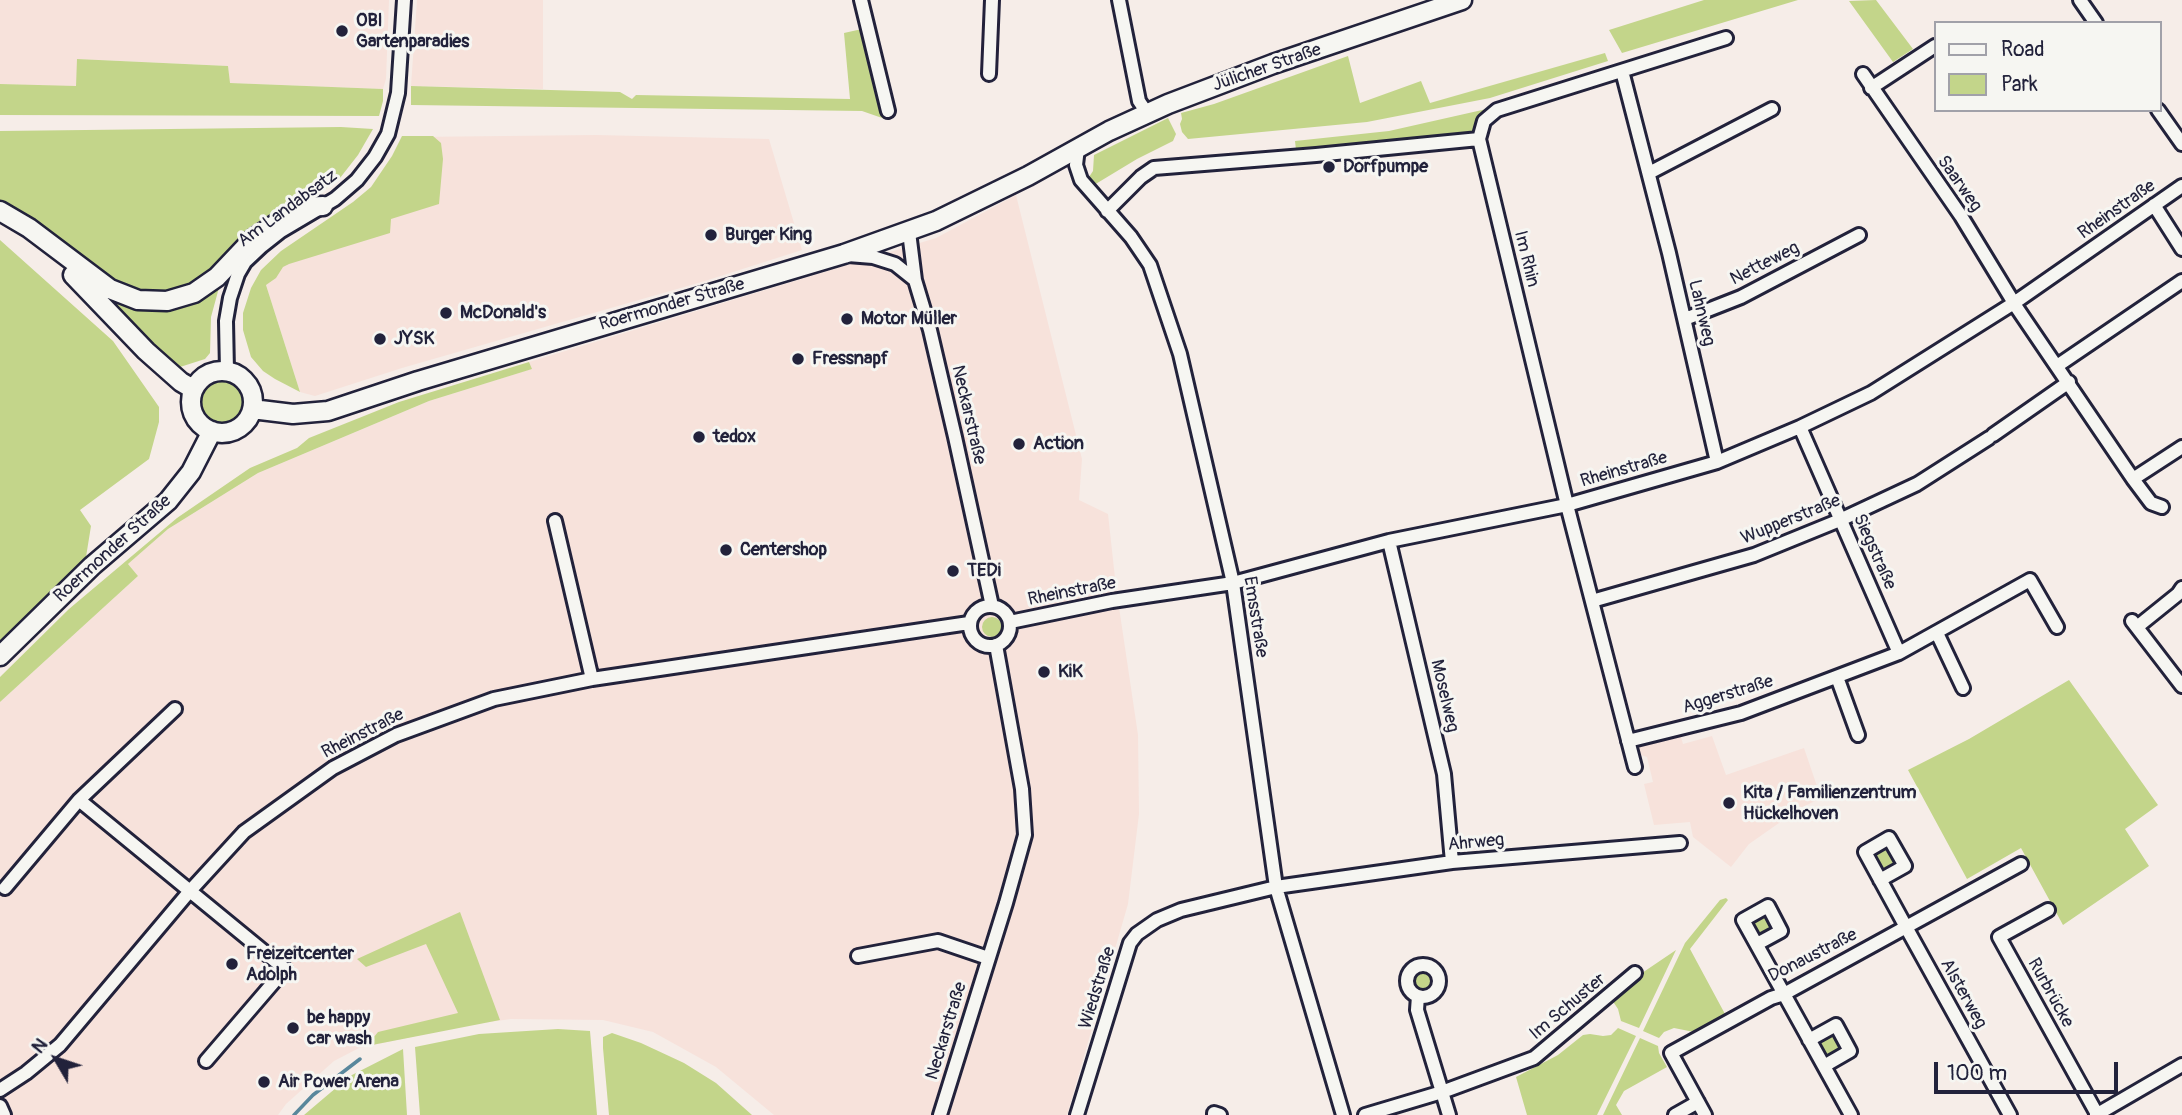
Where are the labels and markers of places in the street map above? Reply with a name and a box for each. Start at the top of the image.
place label: OBI Gartenparadies [356,10,469,52]
marker: OBI Gartenparadies [334,23,350,39]
place label: Dorfpumpe [1343,156,1428,178]
marker: Dorfpumpe [1321,159,1337,175]
place label: Burger King [725,224,812,246]
marker: Burger King [703,227,719,243]
place label: McDonald's [460,302,546,324]
marker: McDonald's [438,305,454,321]
place label: Motor Müller [861,308,957,330]
marker: Motor Müller [839,311,855,327]
place label: JYSK [394,328,434,350]
marker: JYSK [372,331,388,347]
place label: Fressnapf [812,348,888,370]
marker: Fressnapf [790,351,806,367]
place label: tedox [713,426,756,448]
marker: tedox [691,429,707,445]
place label: Action [1033,433,1084,455]
marker: Action [1011,436,1027,452]
place label: Centershop [740,539,827,561]
marker: Centershop [718,542,734,558]
place label: TEDi [967,560,1001,582]
marker: TEDi [945,563,961,579]
place label: KiK [1058,661,1083,683]
marker: KiK [1036,664,1052,680]
place label: Kita / Familienzentrum Hückelhoven [1743,782,1917,824]
marker: Kita / Familienzentrum Hückelhoven [1721,795,1737,811]
place label: Freizeitcenter Adolph [246,943,354,986]
marker: Freizeitcenter Adolph [224,956,240,972]
place label: be happy car wash [307,1007,372,1050]
marker: be happy car wash [285,1020,301,1036]
place label: Air Power Arena [278,1071,399,1093]
marker: Air Power Arena [256,1074,272,1090]

